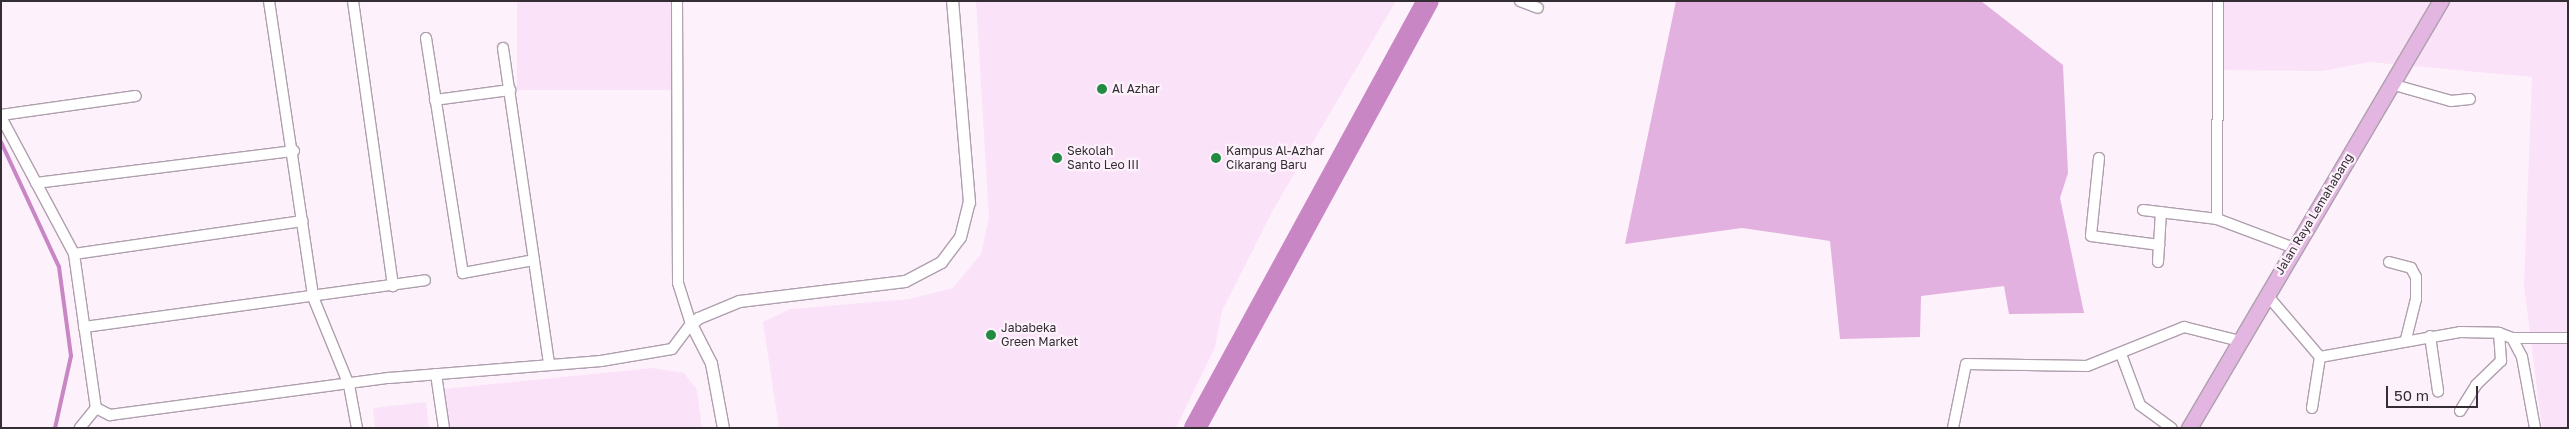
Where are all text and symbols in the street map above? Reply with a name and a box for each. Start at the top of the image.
place label: Al Azhar [1112,82,1160,96]
marker: Al Azhar [1096,83,1108,95]
place label: Sekolah Santo Leo III [1067,144,1139,172]
place label: Kampus Al-Azhar Cikarang Baru [1226,144,1324,172]
street label: Jalan Raya Lemahabang [2272,151,2356,277]
marker: Sekolah Santo Leo III [1051,152,1063,164]
marker: Kampus Al-Azhar Cikarang Baru [1210,152,1222,164]
place label: Jababeka Green Market [1001,321,1078,349]
marker: Jababeka Green Market [985,329,997,341]
scale bar [2389,376,2482,408]
text: 50 m [2394,386,2429,404]

